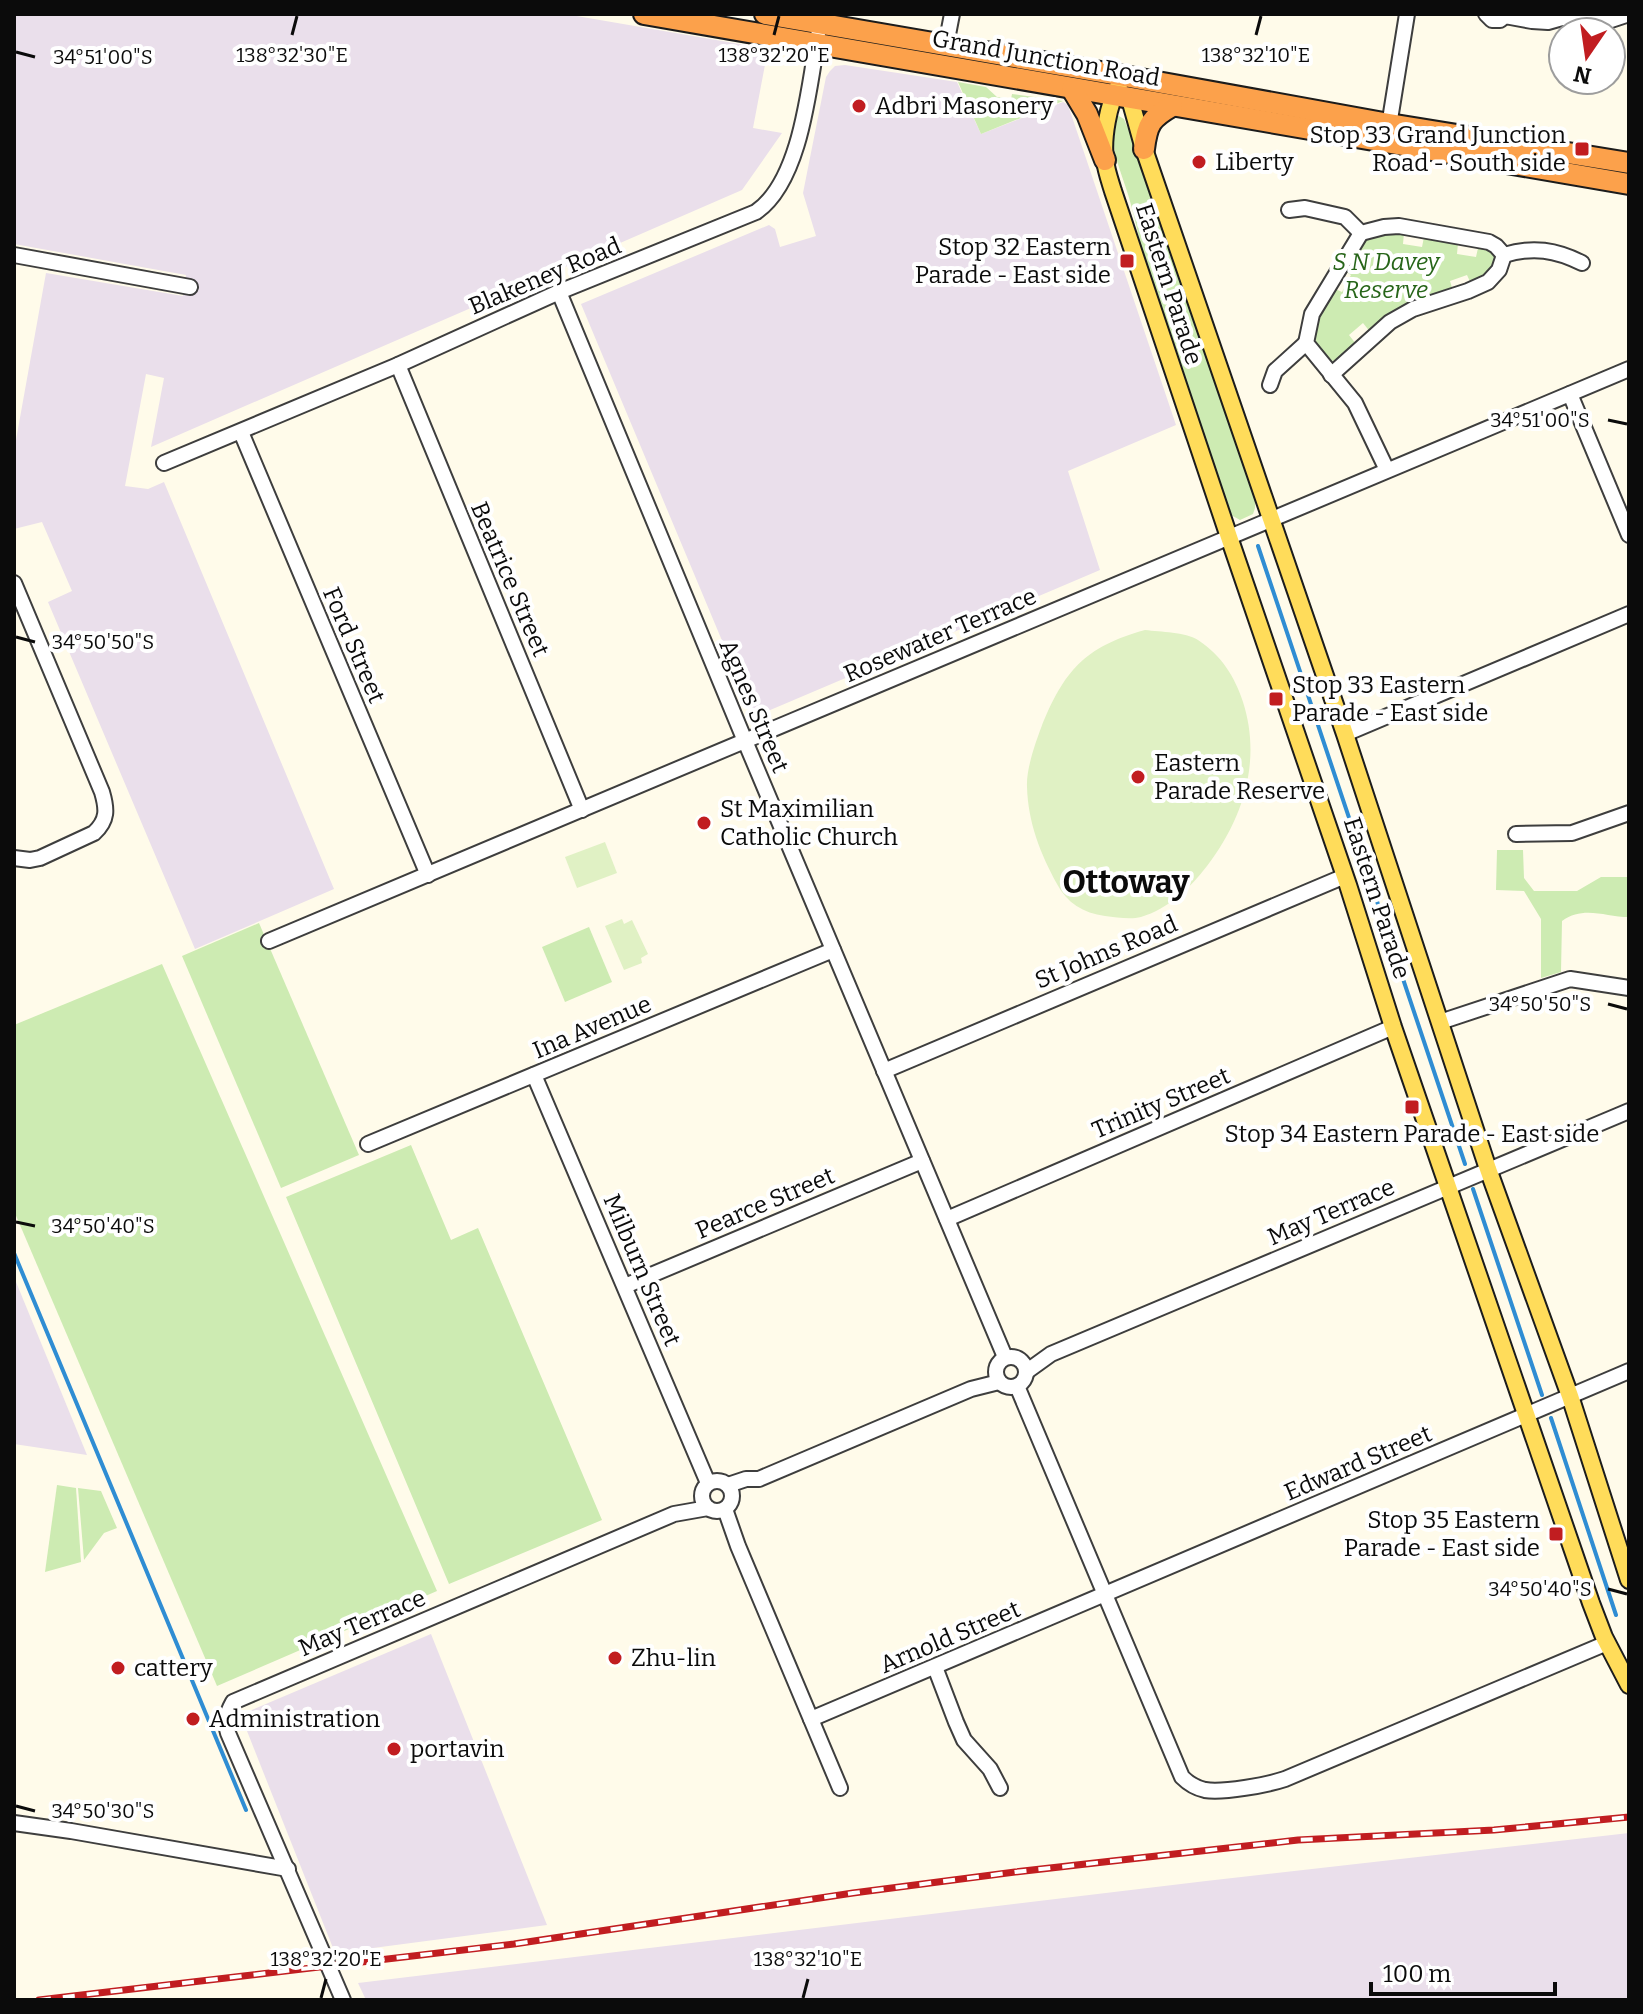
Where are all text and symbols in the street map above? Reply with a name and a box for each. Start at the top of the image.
north arrow [1547,16,1627,96]
street label: Grand Junction Road [930,24,1162,92]
text: 138°32'30"E [236,43,348,67]
text: 138°32'20"E [718,43,830,67]
text: 138°32'10"E [1202,43,1310,67]
text: 34°51'00"S [53,45,153,69]
text: N [1571,60,1594,90]
place label: Adbri Masonery [875,92,1054,120]
marker: Adbri Masonery [850,97,868,115]
place label: Stop 33 Grand Junction Road - South side [1309,121,1566,177]
marker: Stop 33 Grand Junction Road - South side [1573,140,1591,158]
place label: Liberty [1215,148,1294,176]
marker: Liberty [1190,153,1208,171]
street label: Eastern Parade [1130,200,1208,368]
street label: Blakeney Road [465,231,625,321]
place label: Stop 32 Eastern Parade - East side [915,233,1111,289]
park label: S N Davey Reserve [1332,248,1441,304]
marker: Stop 32 Eastern Parade - East side [1118,252,1136,270]
text: 34°51'00"S [1490,408,1590,432]
street label: Beatrice Street [465,498,555,661]
street label: Rosewater Terrace [840,582,1040,688]
street label: Ford Street [317,583,391,707]
text: 34°50'50"S [52,630,154,654]
street label: Agnes Street [713,635,795,777]
place label: Stop 33 Eastern Parade - East side [1292,671,1488,727]
marker: Stop 33 Eastern Parade - East side [1267,690,1285,708]
place label: Eastern Parade Reserve [1154,749,1325,805]
marker: Eastern Parade Reserve [1129,768,1147,786]
place label: St Maximilian Catholic Church [720,795,898,851]
marker: St Maximilian Catholic Church [695,814,713,832]
street label: Eastern Parade [1338,814,1416,982]
district label: Ottoway [1063,863,1190,901]
street label: St Johns Road [1031,909,1181,995]
street label: Ina Avenue [529,990,655,1064]
text: 34°50'50"S [1489,992,1591,1016]
street label: Trinity Street [1088,1061,1234,1145]
marker: Stop 34 Eastern Parade - East side [1403,1098,1421,1116]
place label: Stop 34 Eastern Parade - East side [1225,1120,1599,1148]
street label: Pearce Street [692,1161,839,1245]
street label: May Terrace [1263,1173,1399,1251]
street label: Milburn Street [597,1190,687,1350]
text: 34°50'40"S [51,1214,155,1238]
street label: Edward Street [1280,1419,1436,1507]
place label: Stop 35 Eastern Parade - East side [1344,1506,1540,1562]
marker: Stop 35 Eastern Parade - East side [1547,1525,1565,1543]
text: 34°50'40"S [1488,1577,1592,1601]
street label: May Terrace [294,1584,430,1662]
street label: Arnold Street [876,1595,1025,1679]
place label: Zhu-lin [631,1644,716,1672]
marker: Zhu-lin [606,1649,624,1667]
place label: cattery [134,1654,213,1682]
marker: cattery [109,1659,127,1677]
place label: Administration [209,1705,380,1733]
marker: Administration [184,1710,202,1728]
place label: portavin [410,1735,505,1763]
marker: portavin [385,1740,403,1758]
text: 34°50'30"S [51,1799,155,1823]
scale bar [1371,1946,1555,1996]
text: 138°32'20"E [270,1947,382,1971]
text: 138°32'10"E [754,1947,862,1971]
text: 100 m [1383,1960,1451,1988]

